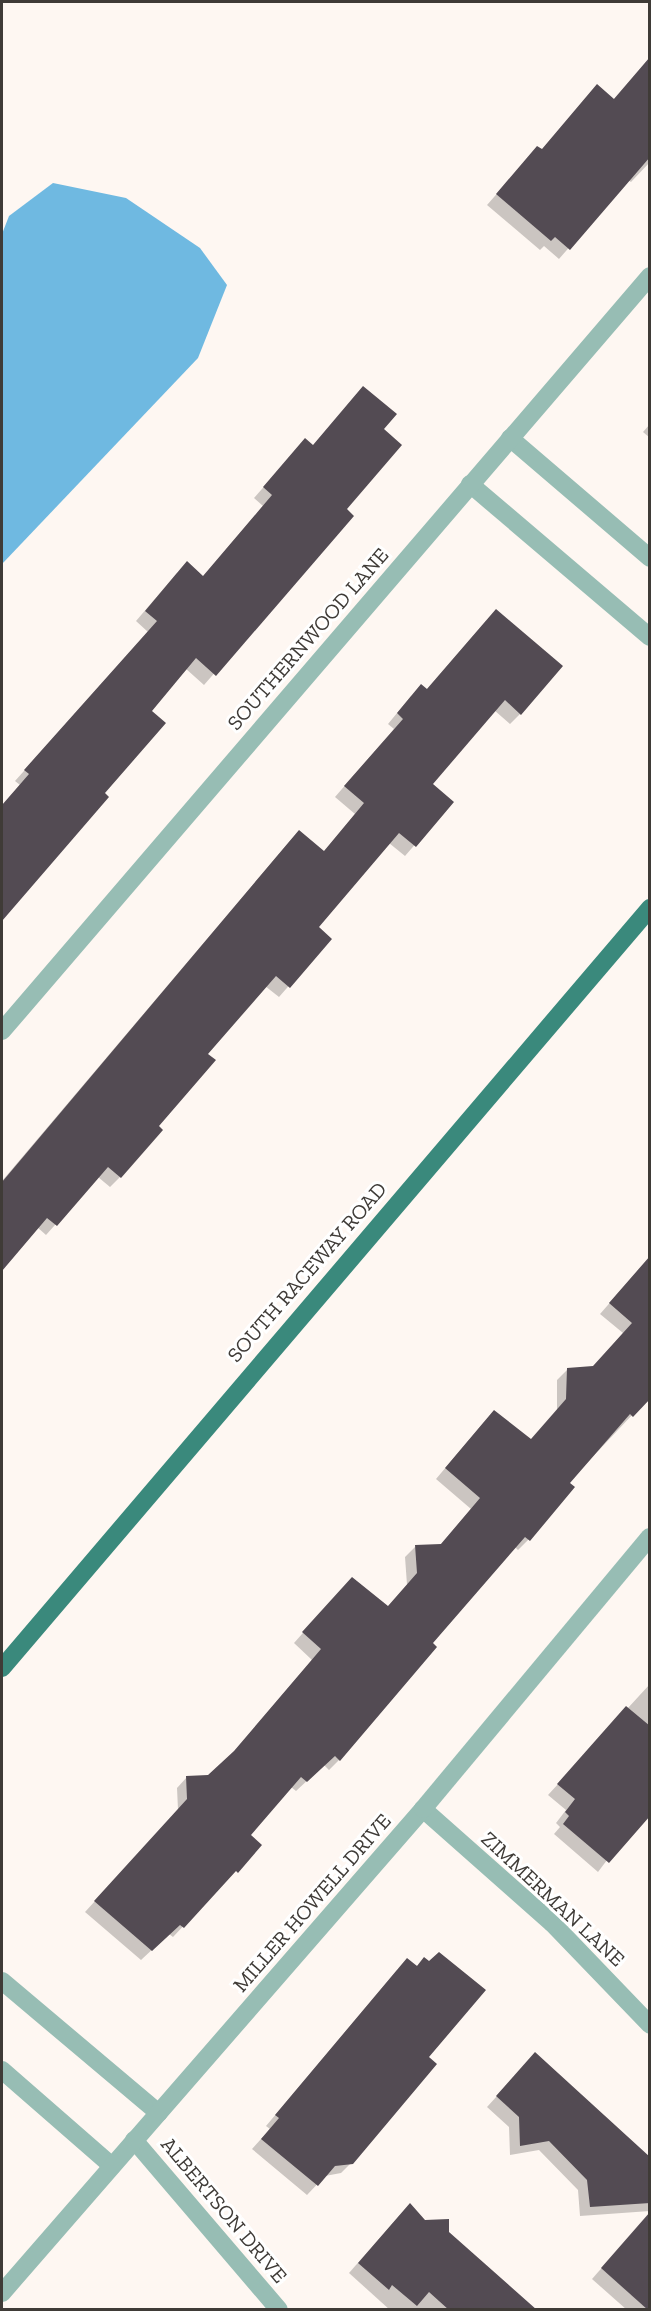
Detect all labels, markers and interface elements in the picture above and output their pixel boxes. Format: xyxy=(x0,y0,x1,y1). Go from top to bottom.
street label: SOUTHERNWOOD LANE xyxy=(222,543,394,735)
street label: SOUTH RACEWAY ROAD xyxy=(222,1177,392,1367)
street label: MILLER HOWELL DRIVE xyxy=(228,1808,396,1998)
street label: ZIMMERMAN LANE xyxy=(476,1826,630,1972)
street label: ALBERTSON DRIVE xyxy=(156,2132,292,2288)

